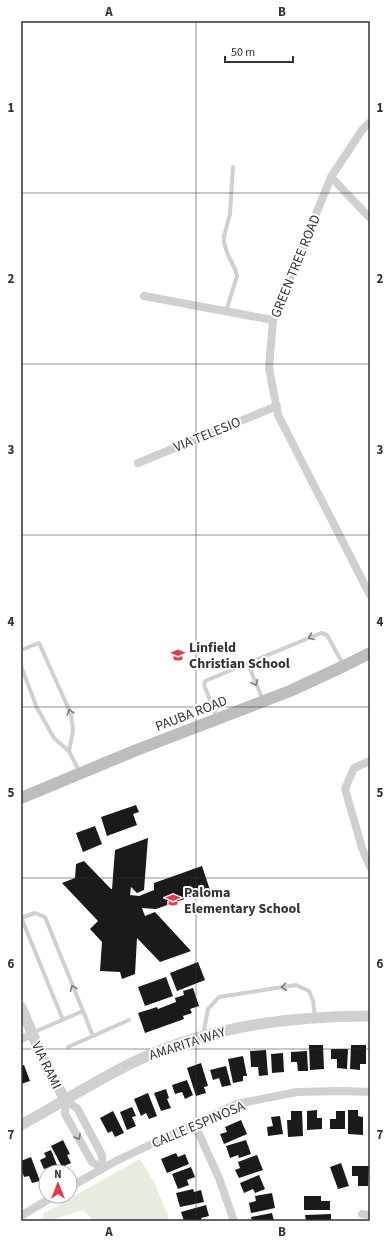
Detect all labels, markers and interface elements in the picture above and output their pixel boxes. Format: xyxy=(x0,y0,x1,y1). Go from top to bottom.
text: A xyxy=(104,3,113,21)
text: B xyxy=(278,3,286,21)
scale bar xyxy=(225,38,293,64)
text: 50 m xyxy=(231,44,255,61)
text: 1 xyxy=(8,99,15,117)
text: 1 xyxy=(377,99,384,117)
street label: GREEN TREE ROAD xyxy=(266,212,326,321)
text: 2 xyxy=(8,270,15,288)
text: 2 xyxy=(377,270,384,288)
street label: VIA TELESIO xyxy=(171,412,244,457)
text: 3 xyxy=(8,441,15,459)
text: 3 xyxy=(377,441,384,459)
text: 4 xyxy=(8,613,15,631)
text: 4 xyxy=(377,613,384,631)
one-way arrow xyxy=(308,632,316,640)
place label: Linfield Christian School xyxy=(189,638,290,674)
school or university icon: Linfield Christian School xyxy=(170,647,186,663)
one-way arrow xyxy=(251,679,259,686)
street label: PAUBA ROAD xyxy=(152,691,230,737)
one-way arrow xyxy=(66,709,75,716)
text: 5 xyxy=(8,784,15,802)
text: 5 xyxy=(377,784,384,802)
place label: Paloma Elementary School xyxy=(184,883,300,919)
school or university icon: Paloma Elementary School xyxy=(165,892,181,908)
text: 6 xyxy=(8,955,15,973)
text: 6 xyxy=(377,955,384,973)
one-way arrow xyxy=(281,982,287,991)
one-way arrow xyxy=(70,984,78,991)
street label: AMARITA WAY xyxy=(146,1022,228,1066)
street label: VIA RAMI xyxy=(26,1038,66,1093)
street label: CALLE ESPINOSA xyxy=(149,1096,248,1154)
text: 7 xyxy=(8,1126,15,1144)
text: 7 xyxy=(377,1126,384,1144)
one-way arrow xyxy=(73,1132,80,1140)
north arrow xyxy=(38,1164,78,1204)
text: N xyxy=(54,1167,62,1182)
text: A xyxy=(104,1223,113,1241)
text: B xyxy=(278,1223,286,1241)

